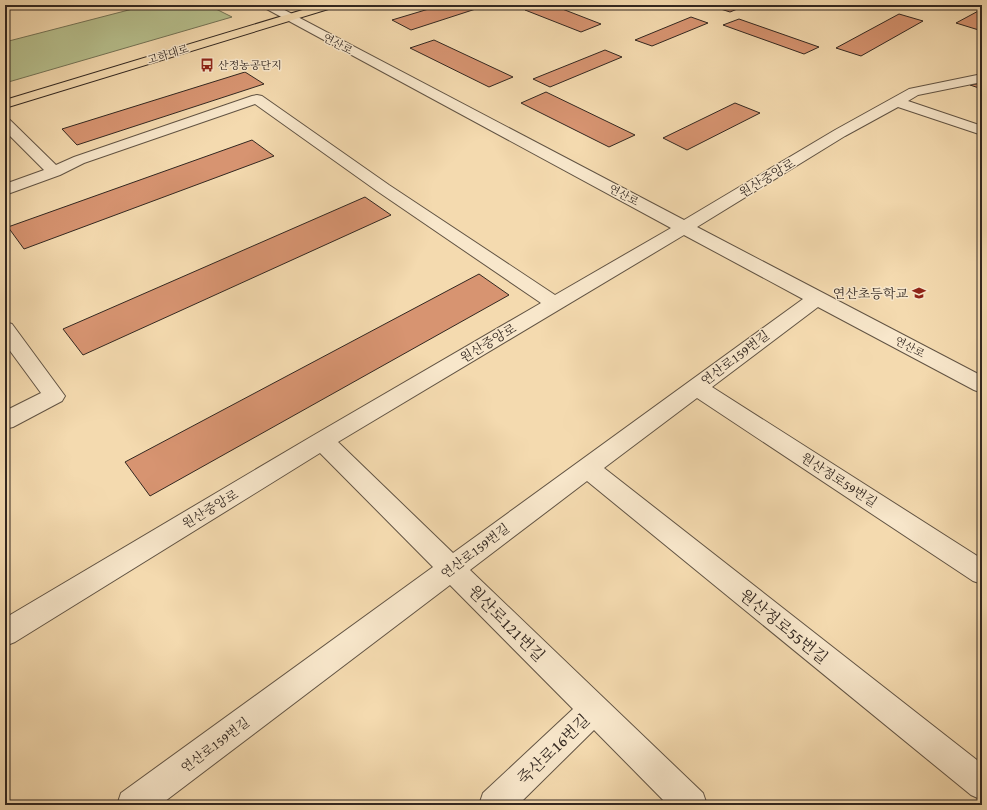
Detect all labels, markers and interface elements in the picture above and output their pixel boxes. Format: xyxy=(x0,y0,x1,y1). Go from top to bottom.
street label: 연산로 xyxy=(320,29,356,59)
street label: 고하대로 xyxy=(145,40,191,68)
bus stop icon: 산정농공단지 xyxy=(199,57,215,73)
place label: 산정농공단지 xyxy=(218,57,282,73)
street label: 원산중앙로 xyxy=(735,153,799,202)
street label: 연산로 xyxy=(606,180,642,210)
place label: 연산초등학교 xyxy=(833,284,908,303)
school or university icon: 연산초등학교 xyxy=(911,285,927,301)
street label: 원산중앙로 xyxy=(456,318,520,367)
street label: 연산로159번길 xyxy=(697,326,773,390)
street label: 연산로 xyxy=(892,332,928,362)
street label: 원산정로59번길 xyxy=(797,448,881,512)
street label: 원산중앙로 xyxy=(178,484,242,533)
street label: 연산로159번길 xyxy=(437,519,513,583)
street label: 원산로121번길 xyxy=(463,579,551,667)
street label: 원산정로55번길 xyxy=(734,583,834,669)
street label: 죽산로16번길 xyxy=(511,708,595,790)
street label: 연산로159번길 xyxy=(177,713,253,777)

